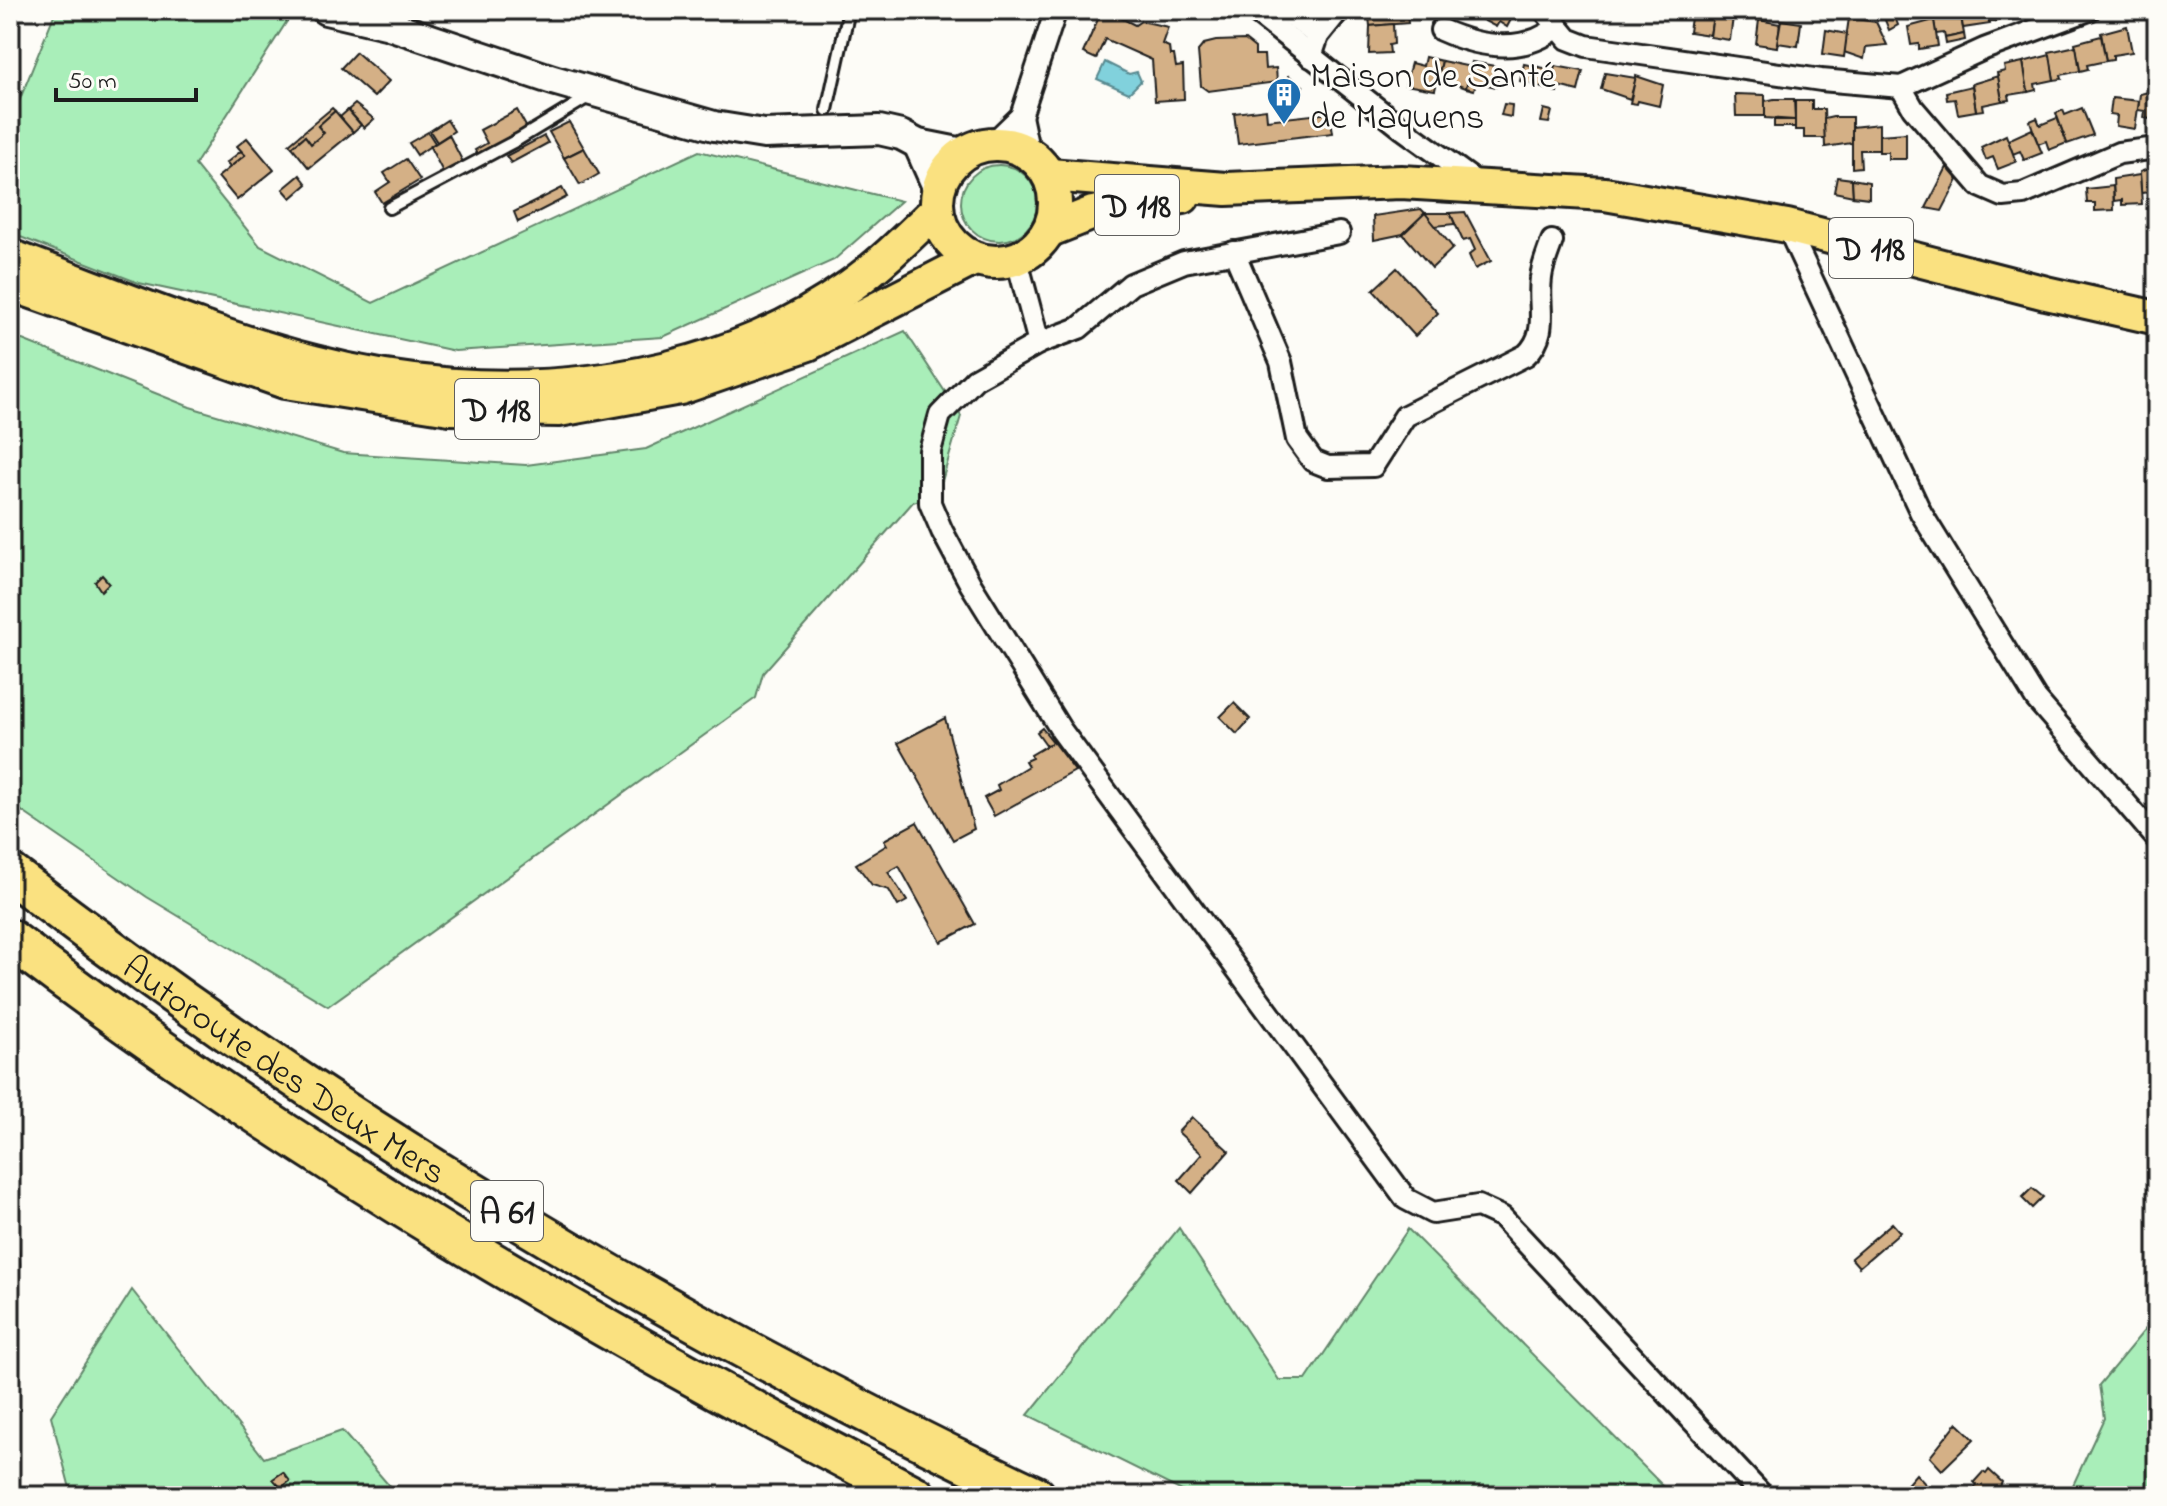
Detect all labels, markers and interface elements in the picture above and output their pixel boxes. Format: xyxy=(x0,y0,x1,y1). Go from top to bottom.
scale bar xyxy=(56,52,196,102)
place label: Maison de Santé de Maquens xyxy=(1310,52,1556,146)
text: 50 m xyxy=(68,65,117,100)
building icon: Maison de Santé de Maquens xyxy=(1265,76,1303,126)
road number: D 118 xyxy=(1095,175,1179,235)
road number: D 118 xyxy=(1829,218,1913,278)
road number: D 118 xyxy=(455,379,539,439)
street label: Autoroute des Deux Mers xyxy=(110,944,455,1200)
road number: A 61 xyxy=(471,1181,543,1241)

